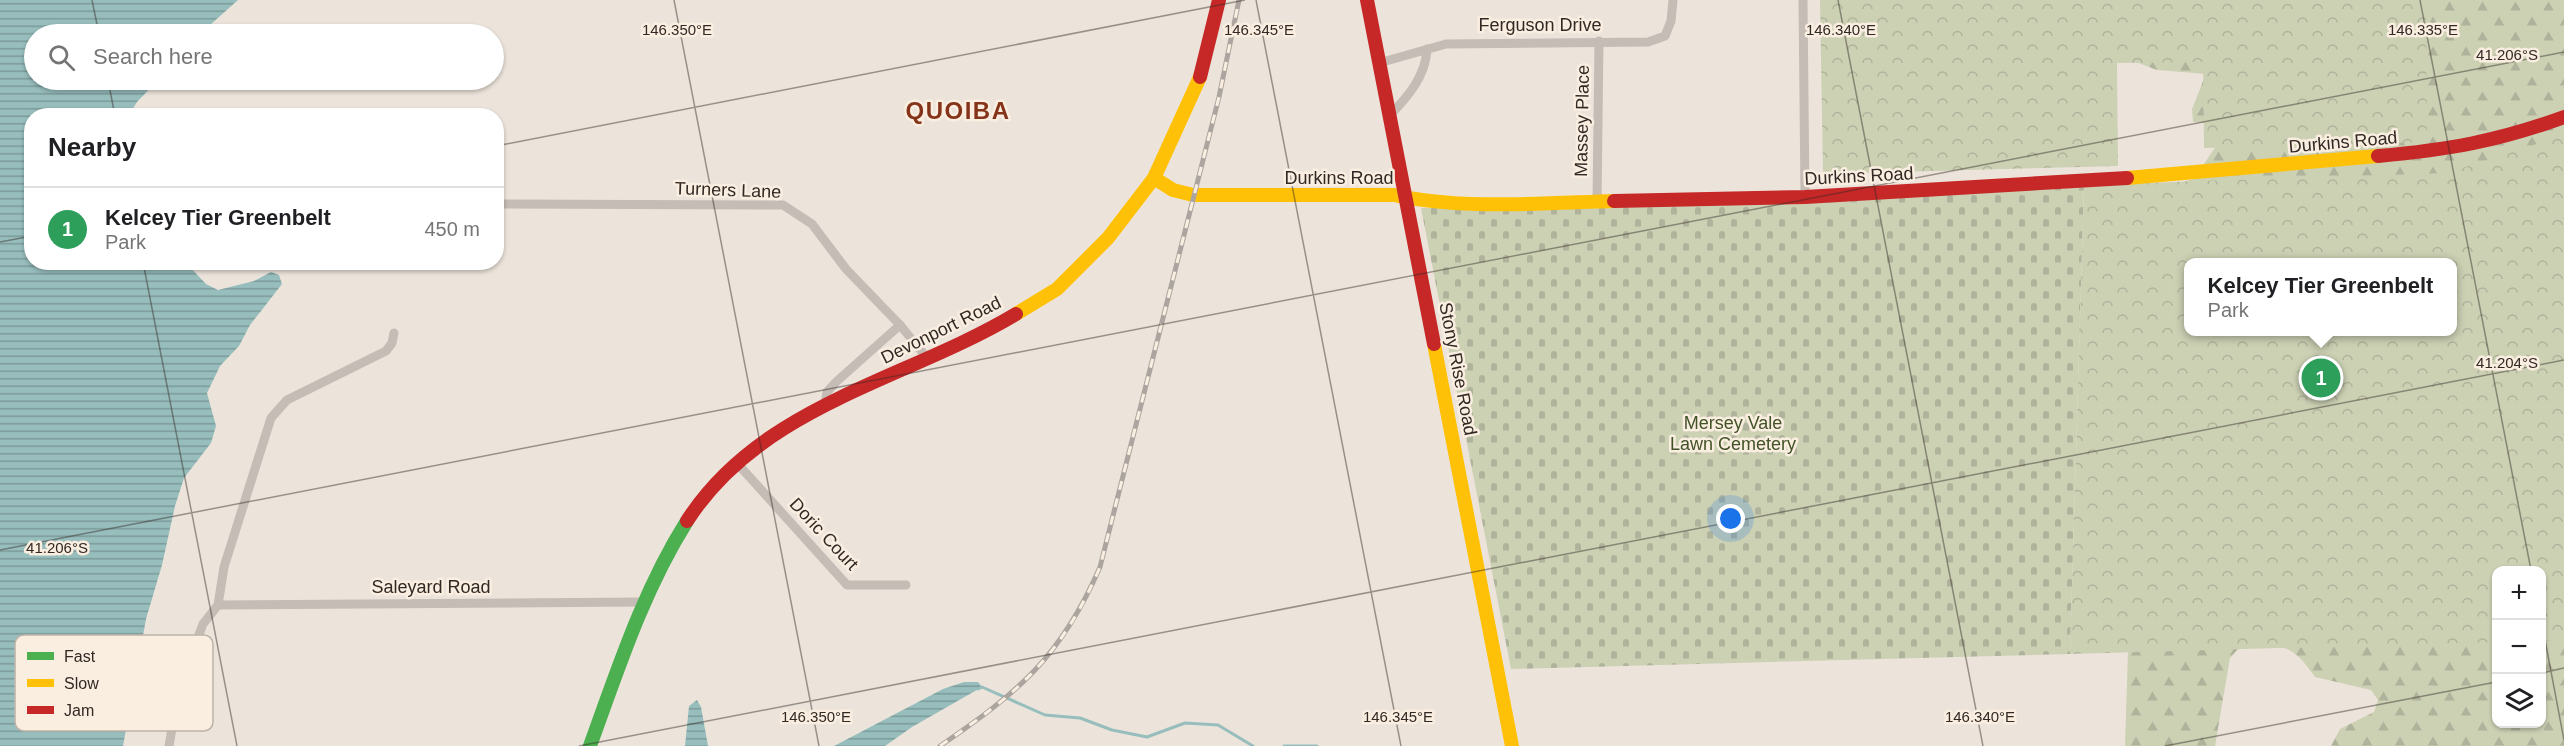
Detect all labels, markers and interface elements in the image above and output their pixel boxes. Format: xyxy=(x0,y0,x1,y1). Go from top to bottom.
street label: Ferguson Drive xyxy=(1478,15,1602,35)
text: 146.350°E xyxy=(642,21,712,38)
text: 146.345°E xyxy=(1224,21,1294,38)
text: 146.340°E xyxy=(1806,21,1876,38)
text: 146.335°E xyxy=(2388,21,2458,38)
search box xyxy=(24,24,504,90)
icon: search xyxy=(45,41,78,74)
text: Search here xyxy=(93,44,213,69)
text: 41.206°S xyxy=(2476,46,2538,63)
street label: Massey Place xyxy=(1571,65,1593,177)
district label: QUOIBA xyxy=(906,97,1011,124)
street label: Durkins Road xyxy=(2288,127,2398,157)
text: Nearby xyxy=(48,132,136,162)
street label: Durkins Road xyxy=(1804,163,1914,189)
street label: Durkins Road xyxy=(1284,168,1394,188)
street label: Turners Lane xyxy=(674,178,782,202)
text: Kelcey Tier Greenbelt xyxy=(105,205,331,230)
text: 1 xyxy=(62,218,73,240)
text: 450 m xyxy=(424,218,480,240)
text: Park xyxy=(105,231,146,253)
popup xyxy=(2184,258,2457,336)
text: Kelcey Tier Greenbelt xyxy=(2208,273,2433,298)
street label: Devonport Road xyxy=(878,292,1004,368)
text: Park xyxy=(2208,299,2249,321)
street label: Stony Rise Road xyxy=(1435,301,1481,437)
text: 41.204°S xyxy=(2476,354,2538,371)
pin: 1 xyxy=(2302,356,2340,400)
park label: Mersey Vale Lawn Cemetery xyxy=(1670,413,1796,454)
street label: Doric Court xyxy=(786,494,862,574)
your location xyxy=(1716,504,1745,533)
text: 41.206°S xyxy=(26,539,88,556)
map controls xyxy=(2492,566,2546,728)
button: + xyxy=(2492,566,2546,620)
street label: Saleyard Road xyxy=(371,577,491,597)
button: − xyxy=(2492,620,2546,674)
legend xyxy=(15,635,213,731)
text: Fast xyxy=(64,648,96,665)
button: layers xyxy=(2492,674,2546,728)
text: Slow xyxy=(64,675,99,692)
text: Jam xyxy=(64,702,94,719)
text: 146.350°E xyxy=(781,708,851,725)
text: 146.345°E xyxy=(1363,708,1433,725)
text: 146.340°E xyxy=(1945,708,2015,725)

